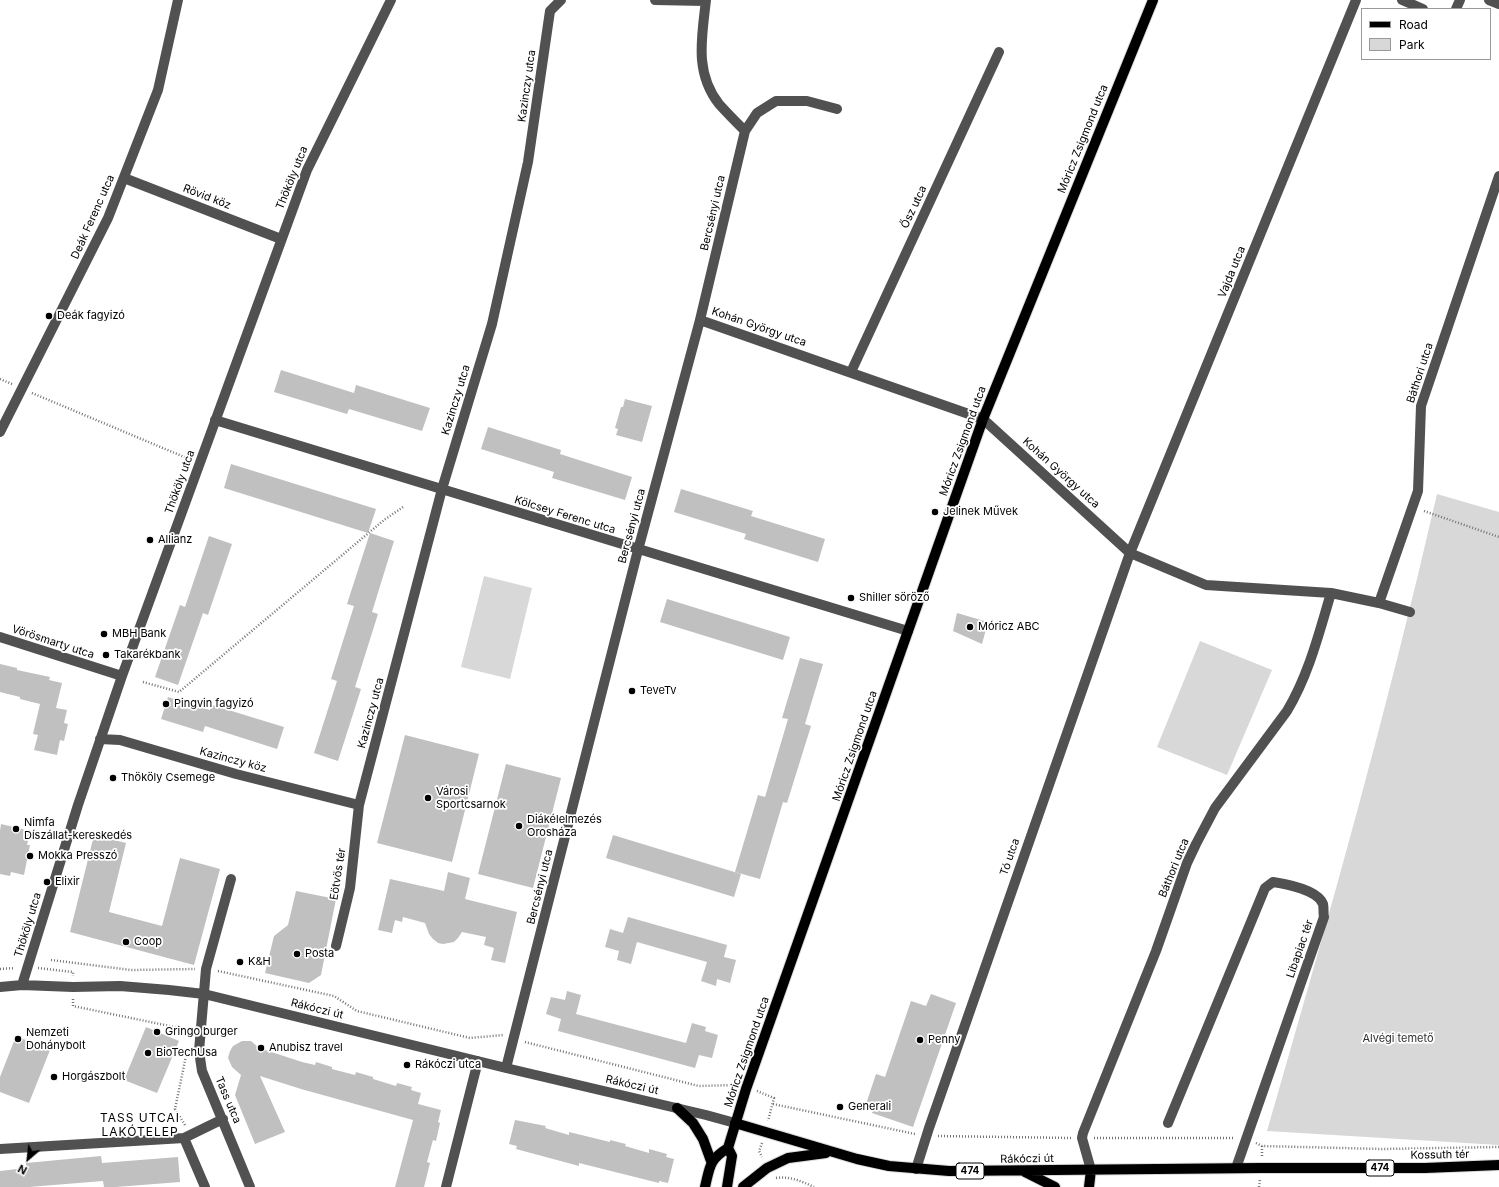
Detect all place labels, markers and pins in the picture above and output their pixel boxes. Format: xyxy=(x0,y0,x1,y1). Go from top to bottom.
place label: Deák fagyizó xyxy=(57,309,125,323)
marker: Deák fagyizó xyxy=(44,311,54,321)
place label: Jelinek Művek xyxy=(943,505,1018,519)
marker: Jelinek Művek xyxy=(930,507,940,517)
place label: Allianz xyxy=(158,533,192,547)
marker: Allianz xyxy=(145,535,155,545)
place label: Shiller söröző xyxy=(859,591,930,605)
marker: Shiller söröző xyxy=(846,593,856,603)
place label: Móricz ABC xyxy=(978,620,1040,634)
marker: Móricz ABC xyxy=(965,622,975,632)
place label: MBH Bank xyxy=(112,627,166,641)
marker: MBH Bank xyxy=(99,629,109,639)
place label: Takarékbank xyxy=(114,648,181,662)
marker: Takarékbank xyxy=(101,650,111,660)
place label: TeveTv xyxy=(640,684,677,698)
marker: TeveTv xyxy=(627,686,637,696)
place label: Pingvin fagyizó xyxy=(174,697,254,711)
marker: Pingvin fagyizó xyxy=(161,699,171,709)
place label: Thököly Csemege xyxy=(121,771,215,785)
marker: Thököly Csemege xyxy=(108,773,118,783)
place label: Városi Sportcsarnok xyxy=(436,785,506,811)
marker: Városi Sportcsarnok xyxy=(423,793,433,803)
place label: Diákélelmezés Orosháza xyxy=(527,813,602,839)
place label: Nimfa Díszállat-kereskedés xyxy=(24,816,132,842)
marker: Diákélelmezés Orosháza xyxy=(514,821,524,831)
marker: Nimfa Díszállat-kereskedés xyxy=(11,824,21,834)
place label: Mokka Presszó xyxy=(38,849,117,863)
marker: Mokka Presszó xyxy=(25,851,35,861)
place label: Elixir xyxy=(55,875,80,889)
marker: Elixir xyxy=(42,877,52,887)
place label: Coop xyxy=(134,935,162,949)
marker: Coop xyxy=(121,937,131,947)
place label: Posta xyxy=(305,947,334,961)
marker: Posta xyxy=(292,949,302,959)
place label: K&H xyxy=(248,955,271,969)
marker: K&H xyxy=(235,957,245,967)
place label: Gringo burger xyxy=(165,1025,238,1039)
place label: Nemzeti Dohánybolt xyxy=(26,1026,86,1052)
marker: Gringo burger xyxy=(152,1027,162,1037)
place label: Penny xyxy=(928,1033,960,1047)
marker: Nemzeti Dohánybolt xyxy=(13,1034,23,1044)
marker: Penny xyxy=(915,1035,925,1045)
place label: Anubisz travel xyxy=(269,1041,343,1055)
marker: Anubisz travel xyxy=(256,1043,266,1053)
place label: BioTechUsa xyxy=(156,1046,217,1060)
marker: BioTechUsa xyxy=(143,1048,153,1058)
place label: Rákóczi utca xyxy=(415,1058,481,1072)
marker: Rákóczi utca xyxy=(402,1060,412,1070)
place label: Horgászbolt xyxy=(62,1070,125,1084)
marker: Horgászbolt xyxy=(49,1072,59,1082)
place label: Generali xyxy=(848,1100,891,1114)
marker: Generali xyxy=(835,1102,845,1112)

